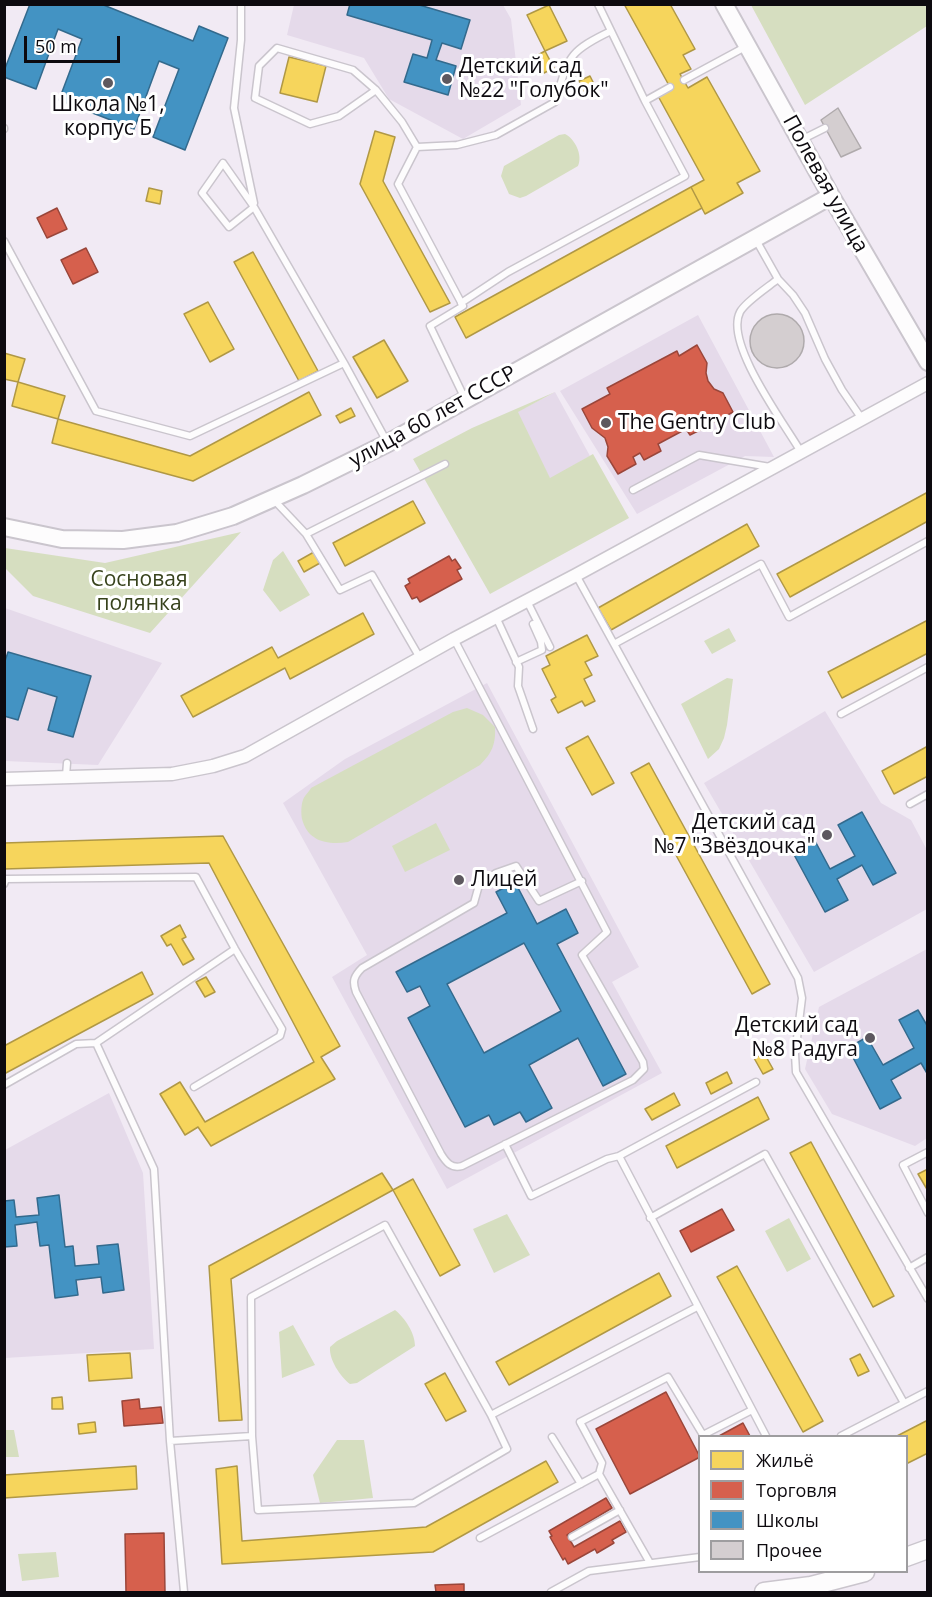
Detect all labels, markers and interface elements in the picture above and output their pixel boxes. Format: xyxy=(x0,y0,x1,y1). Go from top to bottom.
scale bar xyxy=(27,24,123,62)
text: 50 m xyxy=(35,34,77,58)
place label: Детский сад №22 "Голубок" xyxy=(459,54,609,104)
marker: Детский сад №22 "Голубок" xyxy=(440,72,454,86)
marker: Школа №1, корпус Б xyxy=(101,76,115,90)
place label: Школа №1, корпус Б xyxy=(51,92,165,142)
street label: Полевая улица xyxy=(777,111,873,257)
street label: улица 60 лет СССР xyxy=(345,361,521,473)
place label: The Gentry Club xyxy=(618,410,776,436)
marker: The Gentry Club xyxy=(599,416,613,430)
park label: Сосновая полянка xyxy=(90,567,188,617)
place label: Детский сад №7 "Звёздочка" xyxy=(653,810,815,860)
marker: Детский сад №7 "Звёздочка" xyxy=(820,828,834,842)
place label: Лицей xyxy=(471,867,537,893)
marker: Лицей xyxy=(452,873,466,887)
place label: Детский сад №8 Радуга xyxy=(735,1013,858,1063)
marker: Детский сад №8 Радуга xyxy=(863,1031,877,1045)
legend xyxy=(698,1435,908,1573)
text: Жильё xyxy=(756,1448,814,1472)
text: Торговля xyxy=(756,1478,837,1502)
text: Школы xyxy=(756,1508,819,1532)
text: Прочее xyxy=(756,1538,822,1562)

